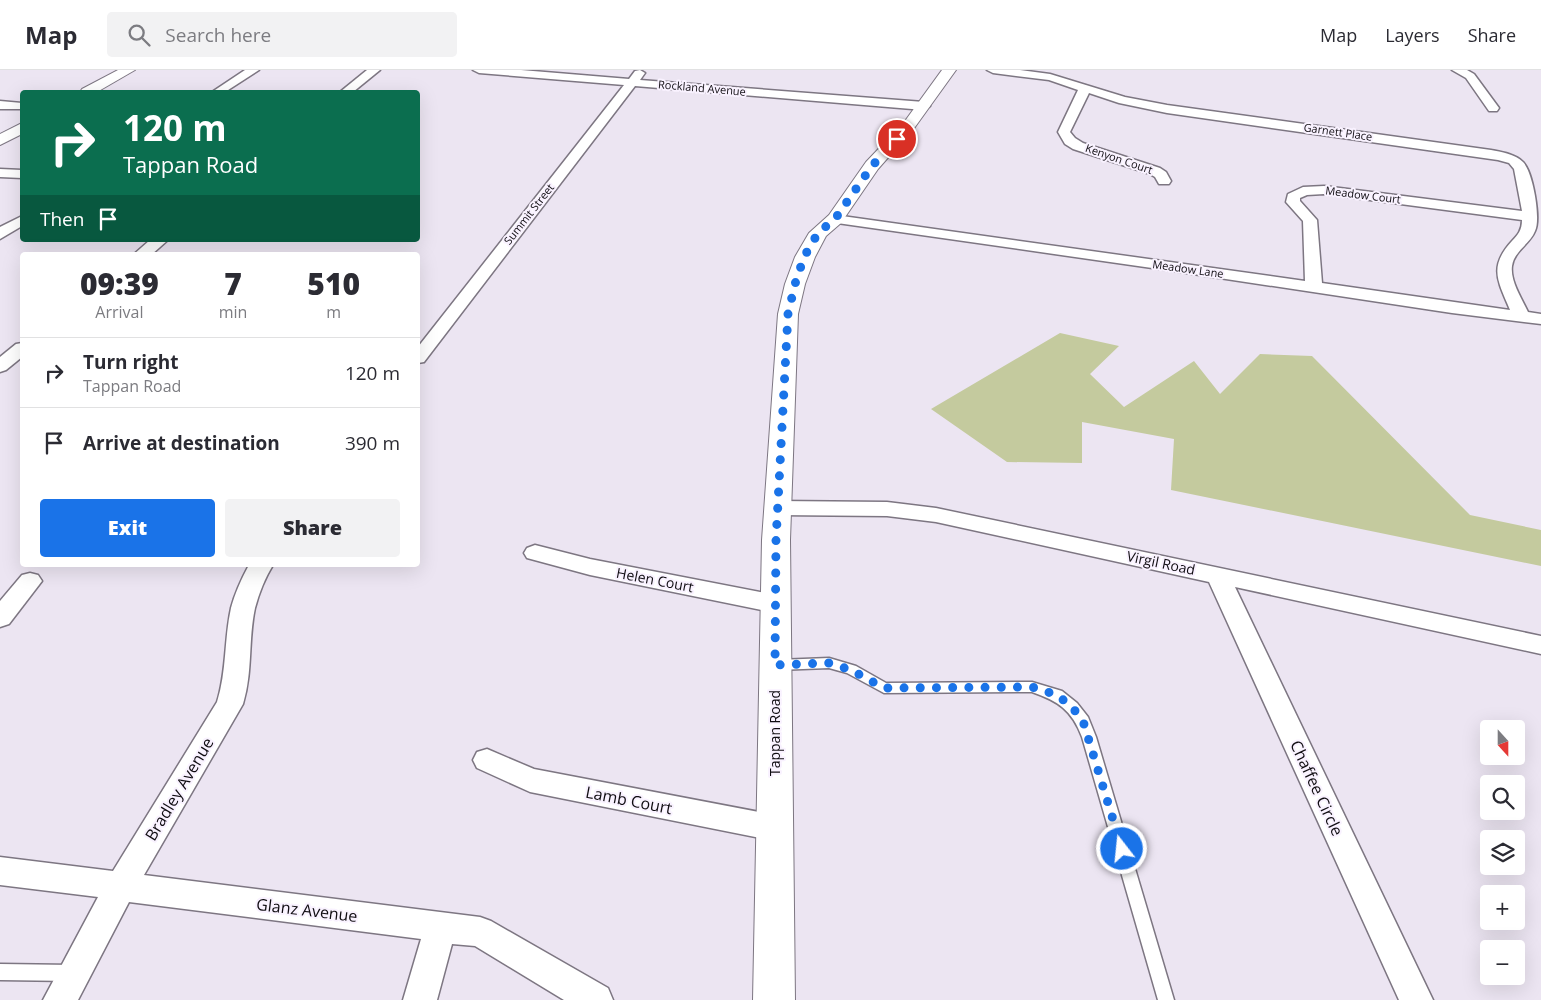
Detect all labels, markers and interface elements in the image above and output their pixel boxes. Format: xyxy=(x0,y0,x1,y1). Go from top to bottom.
search box xyxy=(107,12,457,57)
text: Map xyxy=(25,18,77,51)
icon: search xyxy=(125,21,153,49)
text: Search here xyxy=(165,22,271,48)
text: Map xyxy=(1320,23,1357,47)
text: Layers xyxy=(1385,23,1440,47)
text: Share xyxy=(1468,23,1516,47)
street label: Rockland Avenue xyxy=(658,76,747,99)
text: 120 m xyxy=(123,104,227,151)
icon: right xyxy=(40,110,105,175)
pin xyxy=(876,118,918,160)
street label: Garnett Place xyxy=(1303,119,1373,144)
icon: arrive xyxy=(883,125,911,153)
street label: Kenyon Court xyxy=(1084,140,1155,177)
text: Tappan Road xyxy=(123,149,258,179)
street label: Summit Street xyxy=(500,180,557,247)
street label: Meadow Court xyxy=(1325,182,1402,207)
icon: arrive xyxy=(94,205,122,233)
text: Then xyxy=(40,206,84,232)
street label: Meadow Lane xyxy=(1152,256,1225,281)
text: 09:39 xyxy=(80,263,159,304)
text: 7 xyxy=(224,263,242,304)
text: 510 xyxy=(307,263,360,304)
text: Arrival xyxy=(95,301,143,323)
text: min xyxy=(219,301,247,323)
text: m xyxy=(326,301,341,323)
text: Turn right xyxy=(83,349,178,375)
icon: right xyxy=(40,359,68,387)
text: 120 m xyxy=(345,360,400,386)
text: Tappan Road xyxy=(83,375,181,397)
icon: arrive xyxy=(40,429,68,457)
text: Arrive at destination xyxy=(83,430,280,456)
text: 390 m xyxy=(345,430,400,456)
button: Exit xyxy=(40,499,215,557)
button: Share xyxy=(225,499,400,557)
street label: Virgil Road xyxy=(1125,546,1197,579)
street label: Helen Court xyxy=(615,563,695,596)
street label: Tappan Road xyxy=(765,690,784,776)
north arrow xyxy=(1480,720,1525,765)
map controls xyxy=(1480,720,1525,985)
street label: Bradley Avenue xyxy=(140,733,218,845)
street label: Chaffee Circle xyxy=(1285,737,1349,839)
button: search xyxy=(1480,775,1525,820)
street label: Lamb Court xyxy=(584,781,674,819)
position arrow xyxy=(1095,822,1147,874)
button: layers xyxy=(1480,830,1525,875)
button: + xyxy=(1480,885,1525,930)
street label: Glanz Avenue xyxy=(255,893,359,927)
button: − xyxy=(1480,940,1525,985)

